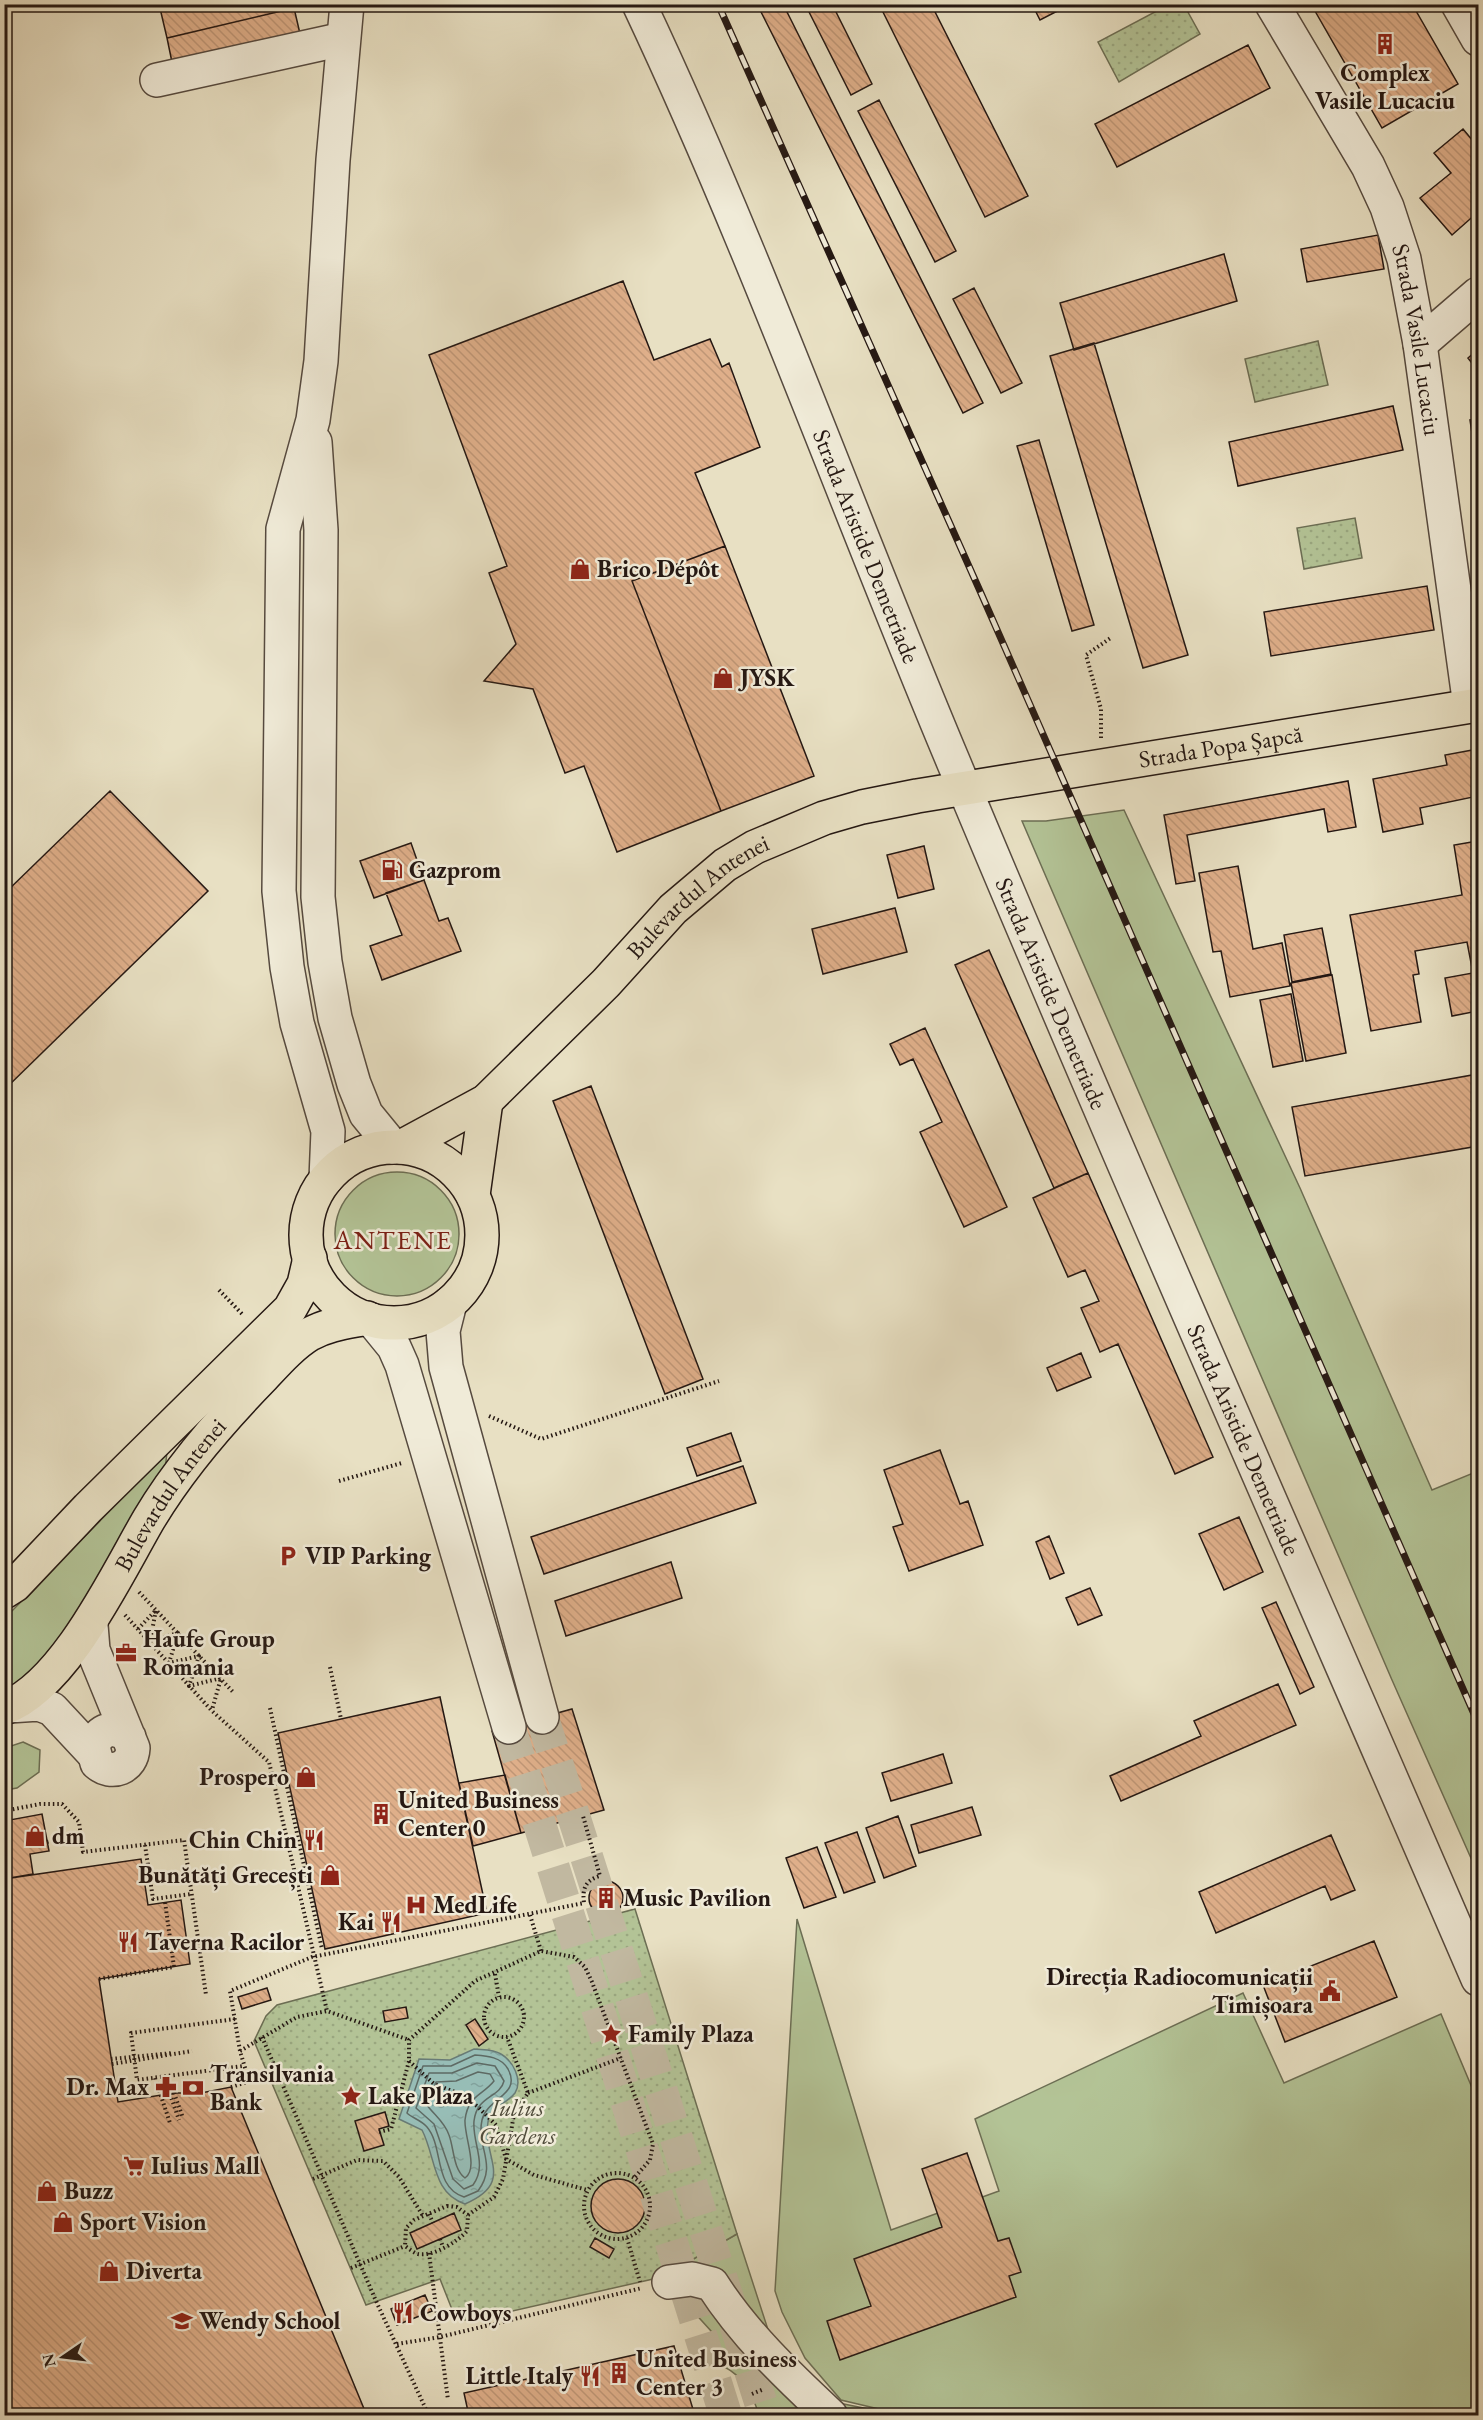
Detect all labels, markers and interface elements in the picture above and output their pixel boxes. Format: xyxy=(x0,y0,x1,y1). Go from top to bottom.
building icon: Complex Vasile Lucaciu xyxy=(1373,32,1397,56)
place label: Complex Vasile Lucaciu xyxy=(1315,57,1456,116)
street label: Strada Vasile Lucaciu xyxy=(1385,240,1449,438)
street label: Strada Aristide Demetriade xyxy=(806,425,927,668)
place label: Brico Dépôt xyxy=(597,553,719,584)
shop icon: Brico Dépôt xyxy=(568,557,592,581)
place label: JYSK xyxy=(738,662,795,693)
shop icon: JYSK xyxy=(711,666,735,690)
street label: Strada Popa Șapcă xyxy=(1136,718,1305,775)
street label: Bulevardul Antenei xyxy=(619,827,774,965)
place label: Gazprom xyxy=(409,854,501,885)
fuel station icon: Gazprom xyxy=(380,858,404,882)
street label: Strada Aristide Demetriade xyxy=(989,873,1115,1114)
district label: ANTENE xyxy=(333,1222,453,1257)
street label: Strada Aristide Demetriade xyxy=(1180,1319,1308,1560)
street label: Bulevardul Antenei xyxy=(107,1411,233,1577)
place label: VIP Parking xyxy=(305,1540,432,1572)
parking icon: VIP Parking xyxy=(276,1544,300,1568)
place label: Haufe Group Romania xyxy=(143,1623,275,1682)
office icon: Haufe Group Romania xyxy=(114,1641,138,1665)
place label: Prospero xyxy=(199,1761,289,1792)
shop icon: Prospero xyxy=(294,1765,318,1789)
place label: United Business Center 0 xyxy=(398,1784,559,1843)
building icon: United Business Center 0 xyxy=(369,1802,393,1826)
place label: dm xyxy=(52,1820,85,1851)
shop icon: dm xyxy=(23,1824,47,1848)
place label: Chin Chin xyxy=(189,1824,297,1855)
restaurant icon: Chin Chin xyxy=(302,1828,326,1852)
place label: Bunătăți Grecești xyxy=(138,1859,313,1891)
shop icon: Bunătăți Grecești xyxy=(318,1863,342,1887)
place label: Music Pavilion xyxy=(623,1882,771,1913)
building icon: Music Pavilion xyxy=(594,1886,618,1910)
place label: MedLife xyxy=(433,1889,517,1920)
hospital icon: MedLife xyxy=(404,1893,428,1917)
place label: Kai xyxy=(338,1906,374,1937)
restaurant icon: Kai xyxy=(379,1910,403,1934)
place label: Taverna Racilor xyxy=(145,1926,304,1957)
restaurant icon: Taverna Racilor xyxy=(116,1930,140,1954)
place label: Direcția Radiocomunicații Timișoara xyxy=(1046,1961,1313,2021)
public building icon: Direcția Radiocomunicații Timișoara xyxy=(1318,1979,1342,2003)
place label: Family Plaza xyxy=(628,2018,754,2050)
place icon: Family Plaza xyxy=(599,2022,623,2046)
place label: Transilvania Bank xyxy=(210,2058,335,2117)
place label: Dr. Max xyxy=(66,2071,149,2102)
pharmacy icon: Dr. Max xyxy=(154,2075,178,2099)
bank icon: Transilvania Bank xyxy=(181,2076,205,2100)
place label: Lake Plaza xyxy=(368,2080,474,2111)
place icon: Lake Plaza xyxy=(339,2084,363,2108)
park label: Iulius Gardens xyxy=(479,2092,556,2151)
place label: Iulius Mall xyxy=(151,2150,260,2181)
supermarket icon: Iulius Mall xyxy=(122,2154,146,2178)
place label: Buzz xyxy=(64,2175,114,2206)
shop icon: Buzz xyxy=(35,2179,59,2203)
place label: Sport Vision xyxy=(80,2206,207,2237)
shop icon: Sport Vision xyxy=(51,2210,75,2234)
place label: Diverta xyxy=(126,2255,203,2286)
shop icon: Diverta xyxy=(97,2259,121,2283)
place label: Cowboys xyxy=(420,2297,511,2329)
restaurant icon: Cowboys xyxy=(391,2301,415,2325)
place label: Wendy School xyxy=(199,2305,341,2337)
school or university icon: Wendy School xyxy=(170,2309,194,2333)
north arrow xyxy=(33,2327,93,2387)
place label: United Business Center 3 xyxy=(636,2343,797,2402)
text: N xyxy=(37,2352,61,2369)
place label: Little Italy xyxy=(465,2360,573,2392)
building icon: United Business Center 3 xyxy=(607,2361,631,2385)
restaurant icon: Little Italy xyxy=(578,2364,602,2388)

